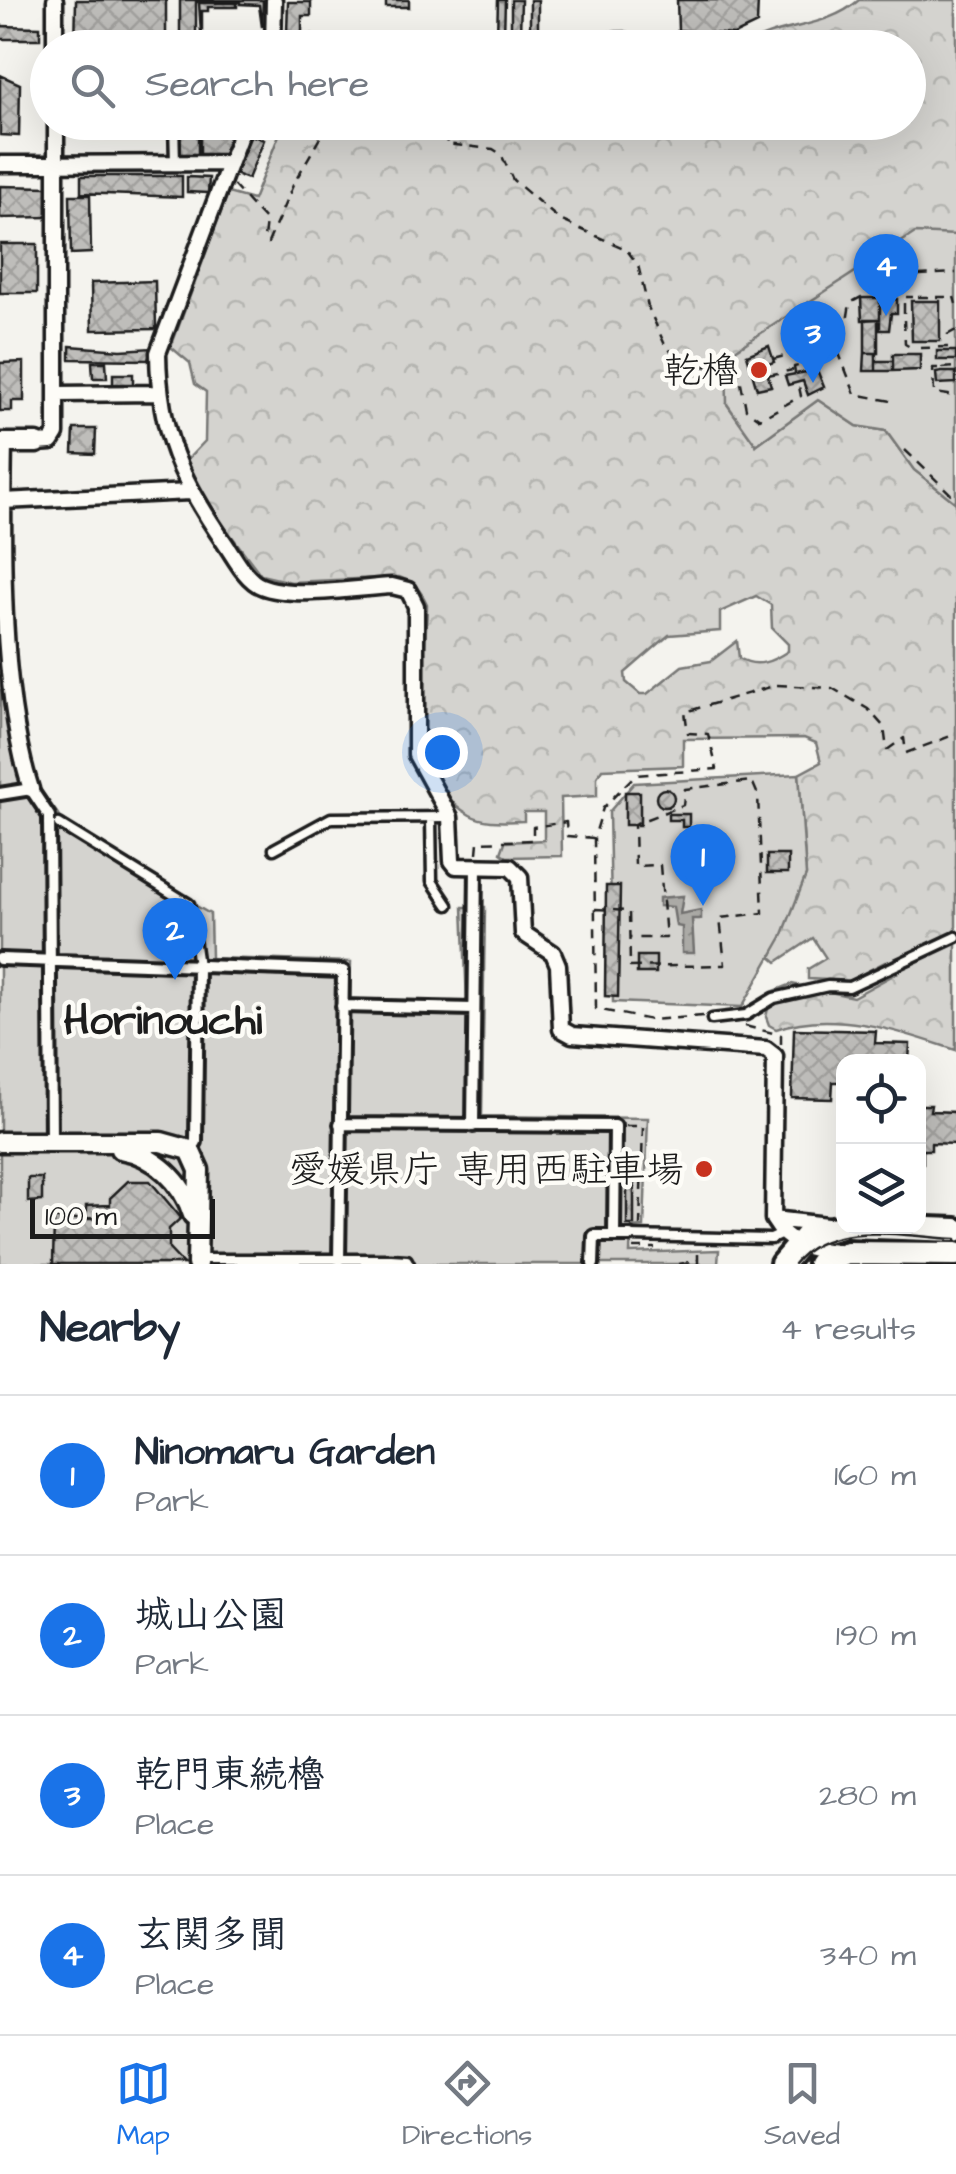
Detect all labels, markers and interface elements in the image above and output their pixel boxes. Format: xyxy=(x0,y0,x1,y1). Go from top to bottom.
search box xyxy=(30,30,926,140)
icon: search xyxy=(65,58,120,113)
text: Search here xyxy=(145,59,369,111)
pin: 4 xyxy=(854,234,918,316)
pin: 3 xyxy=(780,300,846,383)
place label: 乾櫓 xyxy=(663,346,739,398)
marker: 乾櫓 xyxy=(748,359,770,381)
your location xyxy=(417,727,468,778)
pin: 1 xyxy=(670,824,736,906)
pin: 2 xyxy=(142,898,208,980)
district label: Horinouchi xyxy=(64,993,263,1051)
map controls xyxy=(836,1054,926,1234)
button: locate xyxy=(836,1054,926,1144)
button: layers xyxy=(836,1144,926,1234)
place label: 愛媛県庁 専用西駐車場 xyxy=(289,1145,684,1197)
marker: 愛媛県庁 専用西駐車場 xyxy=(693,1158,715,1180)
scale bar xyxy=(30,1194,215,1238)
text: 100 m xyxy=(45,1197,117,1236)
text: Nearby xyxy=(40,1300,180,1358)
text: 4 results xyxy=(780,1307,916,1352)
text: Ninomaru Garden xyxy=(135,1427,435,1479)
text: 1 xyxy=(70,1453,75,1498)
text: 160 m xyxy=(834,1453,916,1498)
text: Park xyxy=(135,1479,209,1524)
text: 城山公園 xyxy=(135,1590,287,1642)
text: 2 xyxy=(63,1613,82,1658)
text: 190 m xyxy=(836,1613,916,1658)
text: Park xyxy=(135,1642,209,1687)
text: 乾門東続櫓 xyxy=(135,1750,325,1802)
text: 3 xyxy=(64,1773,81,1818)
text: 280 m xyxy=(819,1773,916,1818)
text: Place xyxy=(135,1802,214,1847)
text: 玄関多聞 xyxy=(135,1910,287,1962)
text: 4 xyxy=(62,1933,83,1978)
text: 340 m xyxy=(820,1933,916,1978)
text: Place xyxy=(135,1962,214,2007)
tab: Map xyxy=(116,2056,171,2155)
tab: Directions xyxy=(402,2056,532,2155)
tab: Saved xyxy=(764,2056,840,2155)

